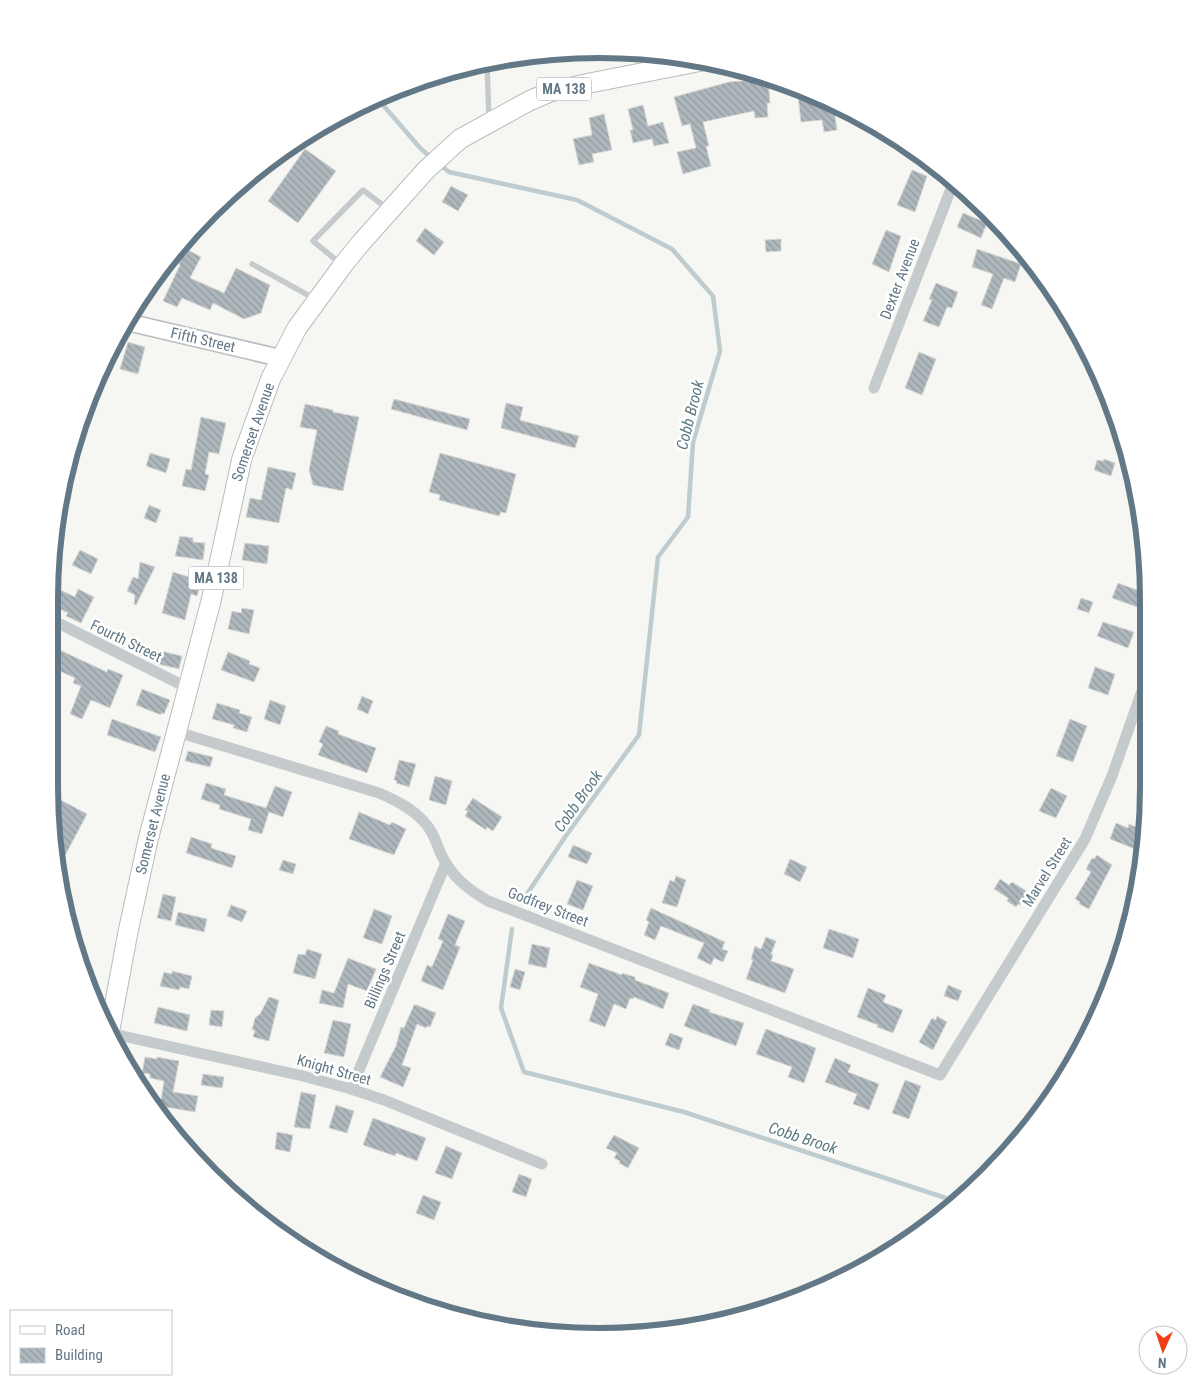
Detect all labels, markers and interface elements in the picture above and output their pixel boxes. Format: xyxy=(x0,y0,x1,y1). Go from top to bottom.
road number: MA 138 xyxy=(536,78,592,100)
street label: Dexter Avenue xyxy=(876,236,924,322)
street label: Fifth Street xyxy=(169,324,237,356)
water label: Cobb Brook xyxy=(672,377,708,452)
street label: Somerset Avenue xyxy=(228,380,278,484)
road number: MA 138 xyxy=(188,566,244,590)
street label: Fourth Street xyxy=(87,616,165,666)
water label: Cobb Brook xyxy=(550,766,607,836)
street label: Somerset Avenue xyxy=(132,772,174,876)
street label: Marvel Street xyxy=(1019,834,1075,910)
street label: Godfrey Street xyxy=(505,883,591,931)
street label: Billings Street xyxy=(361,929,409,1011)
street label: Knight Street xyxy=(295,1051,373,1089)
water label: Cobb Brook xyxy=(766,1118,841,1158)
legend xyxy=(10,1310,172,1375)
text: Road xyxy=(55,1321,85,1339)
north arrow xyxy=(1138,1325,1188,1375)
text: Building xyxy=(55,1346,103,1364)
text: N xyxy=(1158,1355,1167,1371)

